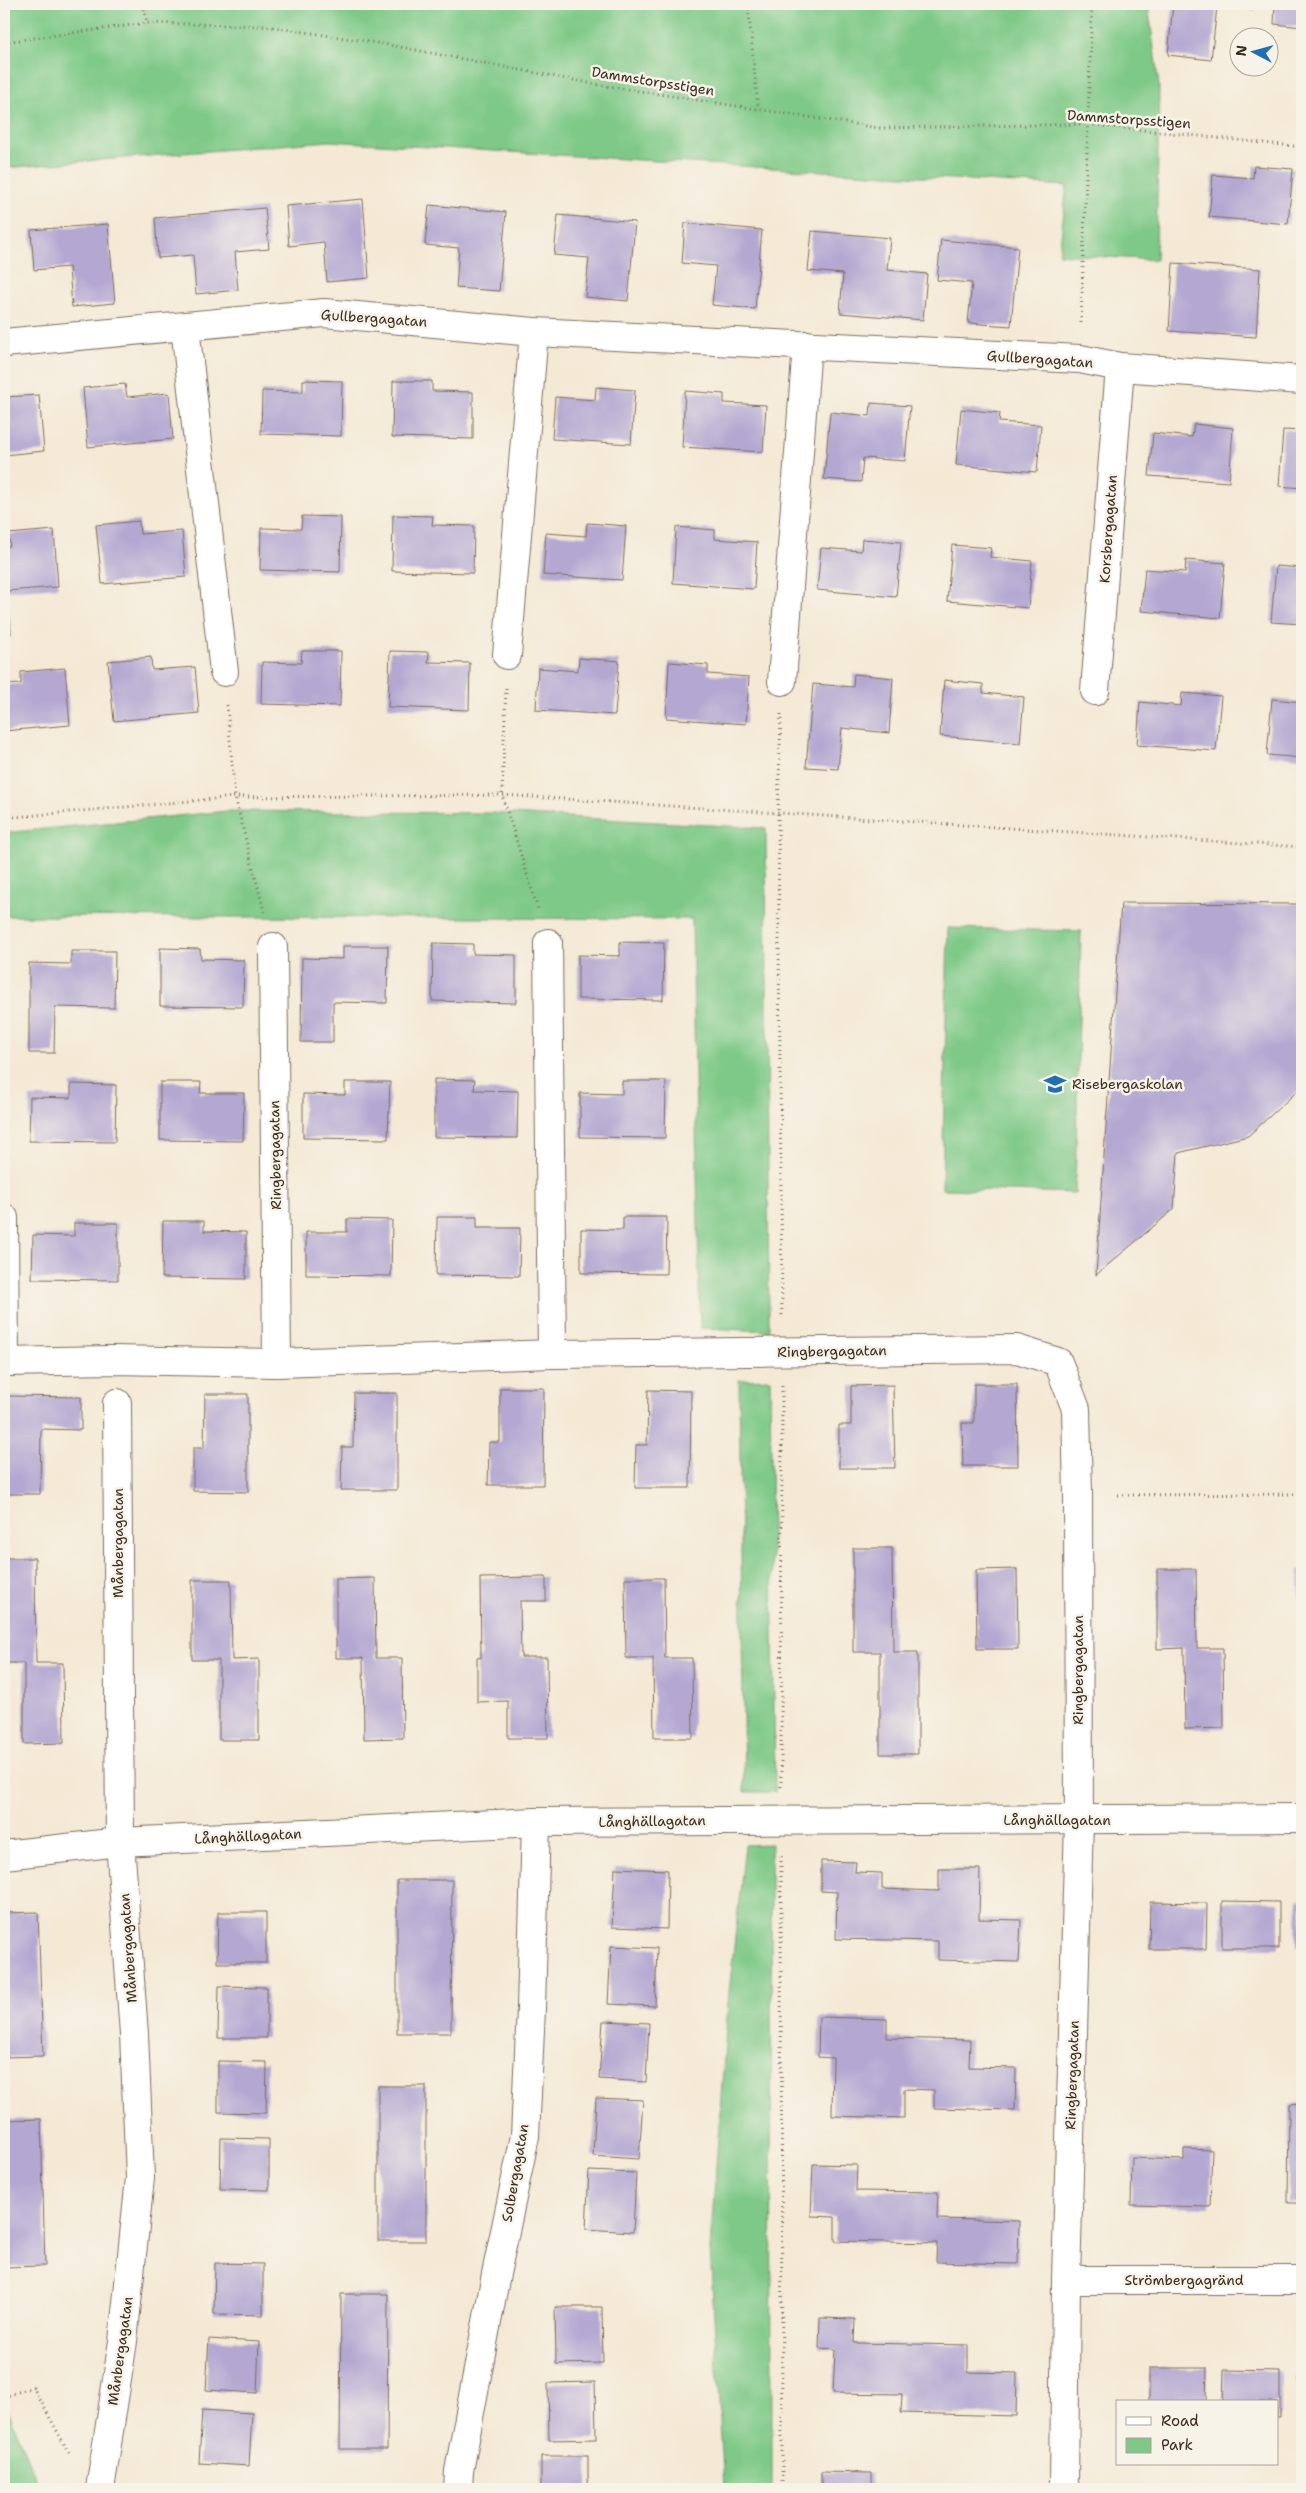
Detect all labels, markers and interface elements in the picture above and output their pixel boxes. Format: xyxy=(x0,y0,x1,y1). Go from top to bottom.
north arrow xyxy=(1228,28,1278,78)
text: N xyxy=(1232,44,1251,57)
street label: Dammstorpsstigen xyxy=(590,62,716,100)
street label: Dammstorpsstigen xyxy=(1066,106,1192,132)
street label: Gullbergagatan xyxy=(320,305,428,331)
street label: Gullbergagatan xyxy=(986,346,1094,372)
street label: Korsbergagatan xyxy=(1095,474,1121,584)
school or university icon: Risebergaskolan xyxy=(1042,1071,1068,1097)
place label: Risebergaskolan xyxy=(1072,1075,1183,1093)
street label: Ringbergagatan xyxy=(265,1100,285,1210)
street label: Ringbergagatan xyxy=(777,1341,887,1361)
street label: Månbergagatan xyxy=(109,1488,127,1598)
street label: Ringbergagatan xyxy=(1069,1615,1087,1725)
street label: Långhällagatan xyxy=(598,1811,706,1831)
street label: Långhällagatan xyxy=(1003,1811,1111,1829)
street label: Långhällagatan xyxy=(194,1824,303,1848)
street label: Månbergagatan xyxy=(115,1892,141,2003)
street label: Ringbergagatan xyxy=(1061,2020,1083,2130)
street label: Solbergagatan xyxy=(498,2122,533,2224)
street label: Strömbergagränd xyxy=(1124,2271,1244,2289)
street label: Månbergagatan xyxy=(103,2295,137,2407)
legend xyxy=(1116,2400,1278,2466)
text: Road xyxy=(1161,2411,1199,2431)
text: Park xyxy=(1161,2435,1193,2455)

